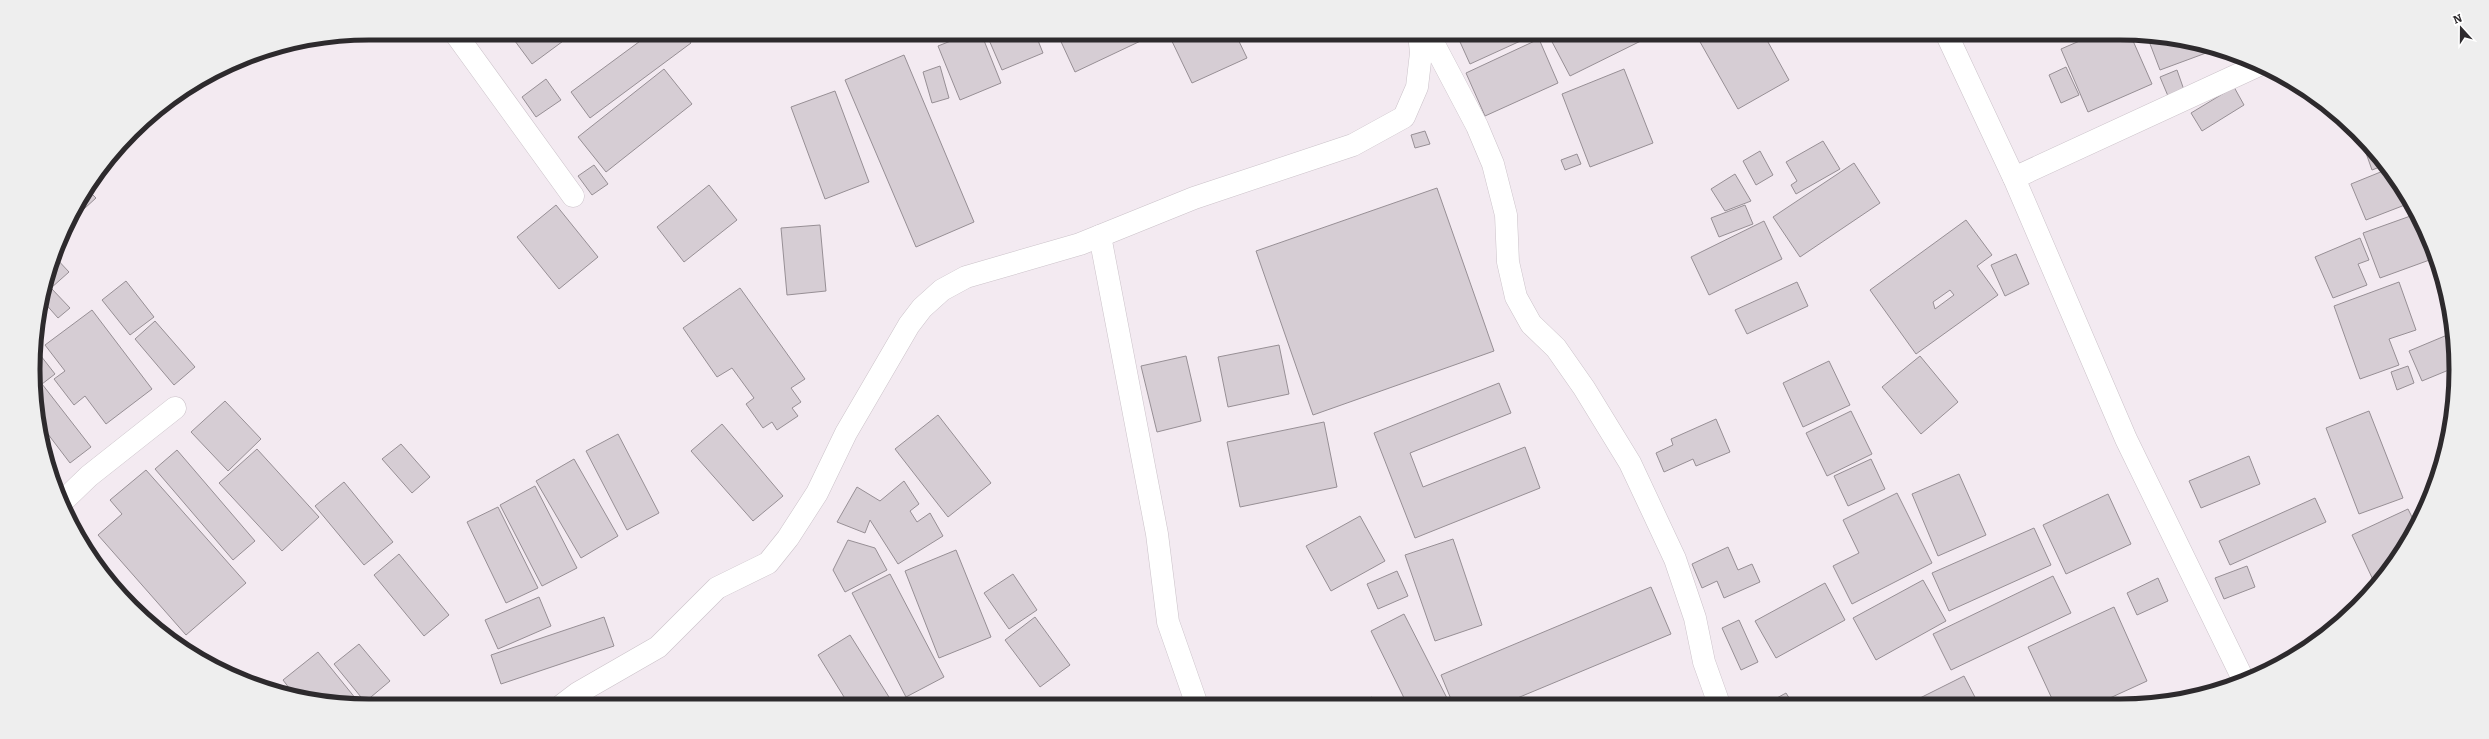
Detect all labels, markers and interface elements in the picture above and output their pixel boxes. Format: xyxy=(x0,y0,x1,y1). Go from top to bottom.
north arrow xyxy=(2441,8,2481,48)
text: N xyxy=(2451,11,2464,27)

